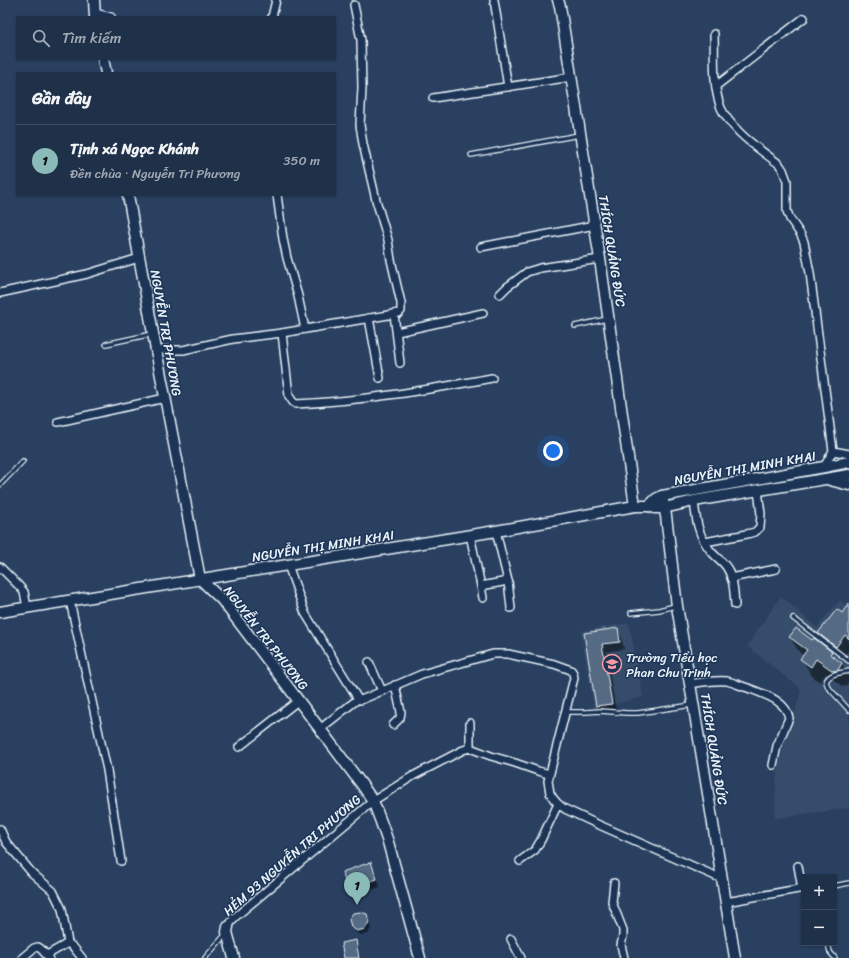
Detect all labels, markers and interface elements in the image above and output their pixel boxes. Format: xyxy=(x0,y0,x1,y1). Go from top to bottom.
search box xyxy=(16,16,336,60)
text: Tìm kiếm xyxy=(62,25,121,51)
icon: search xyxy=(30,27,52,49)
text: Gần đây xyxy=(32,83,91,113)
text: Tịnh xá Ngọc Khánh xyxy=(70,136,199,162)
text: 1 xyxy=(42,149,48,172)
text: 350 m xyxy=(283,149,320,172)
text: Đền chùa · Nguyễn Tri Phương xyxy=(70,162,240,185)
street label: THÍCH QUẢNG ĐỨC xyxy=(592,193,632,309)
street label: NGUYỄN TRI PHƯƠNG xyxy=(144,268,188,398)
your location xyxy=(543,441,563,461)
street label: NGUYỄN THỊ MINH KHAI xyxy=(672,444,818,492)
street label: NGUYỄN THỊ MINH KHAI xyxy=(250,523,396,569)
street label: NGUYỄN TRI PHƯƠNG xyxy=(218,580,314,696)
place label: Trường Tiểu học Phan Chu Trinh xyxy=(626,646,718,684)
school or university icon: Trường Tiểu học Phan Chu Trinh xyxy=(601,653,623,675)
street label: THÍCH QUẢNG ĐỨC xyxy=(694,691,734,807)
street label: HẺM 93 NGUYỄN TRI PHƯƠNG xyxy=(218,788,366,922)
pin: 1 xyxy=(344,872,370,905)
map controls xyxy=(801,874,837,946)
button: + xyxy=(801,874,837,910)
button: − xyxy=(801,910,837,946)

